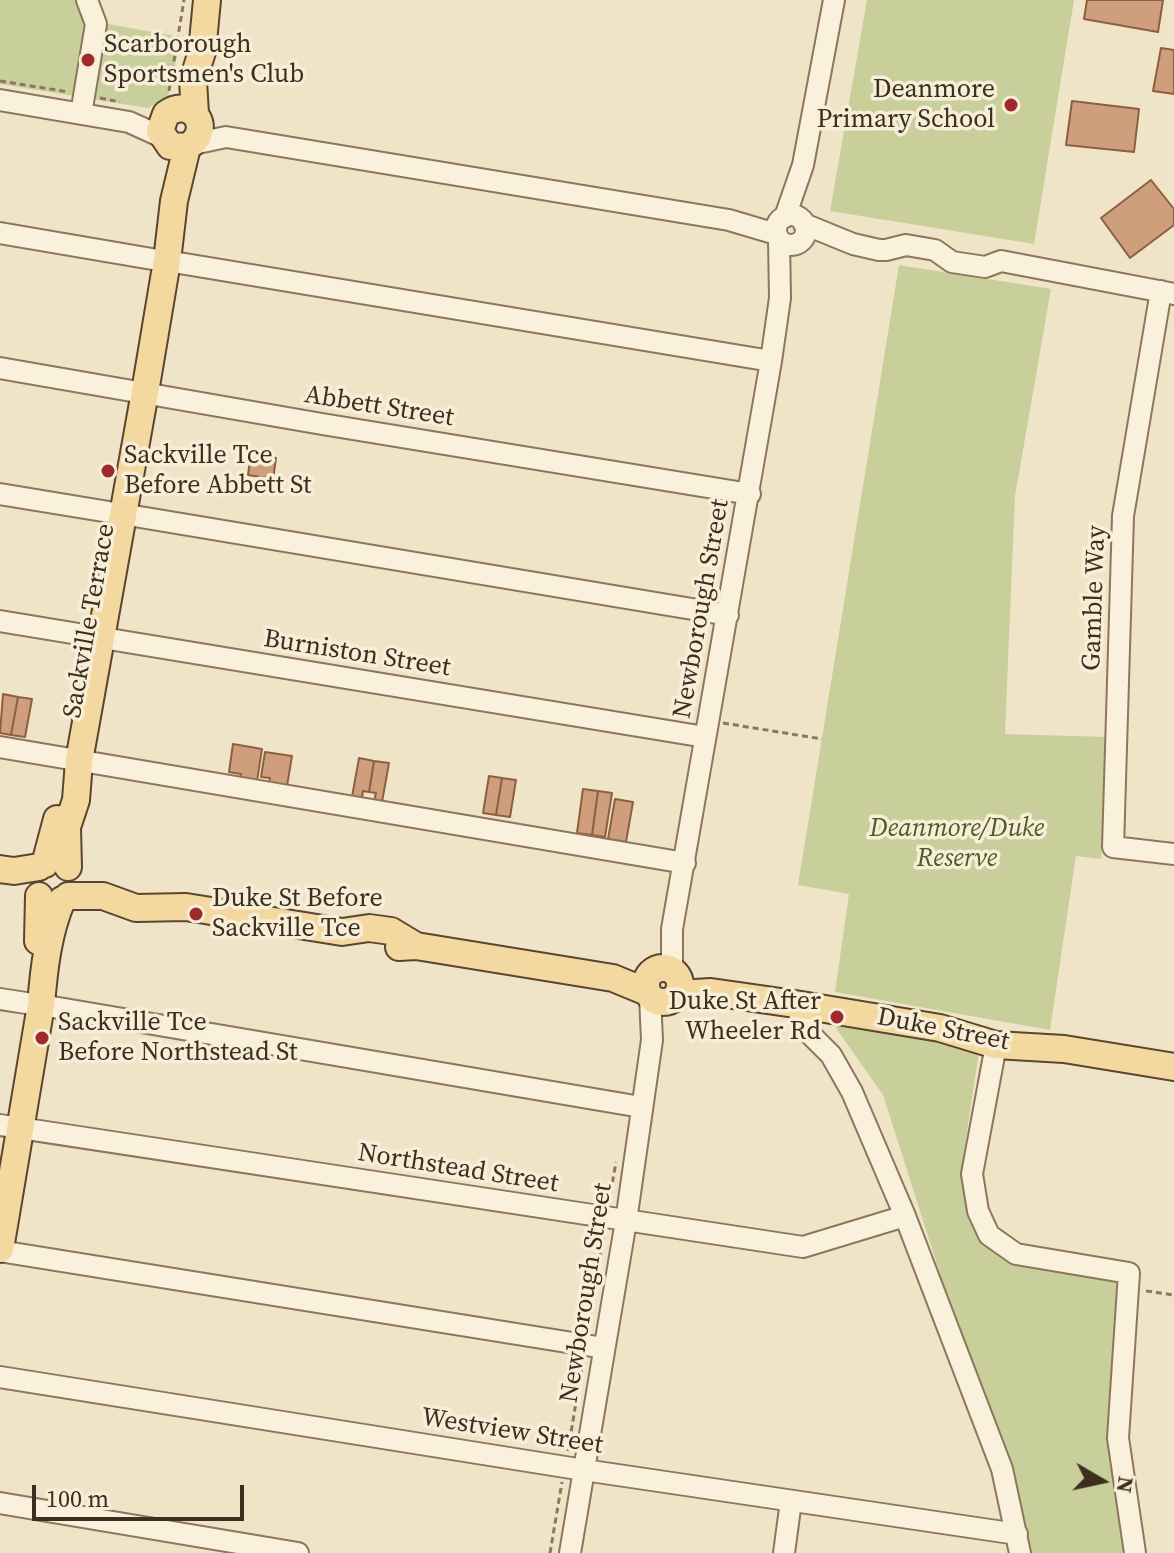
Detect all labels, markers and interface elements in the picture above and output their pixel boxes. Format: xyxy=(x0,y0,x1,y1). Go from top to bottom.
place label: Scarborough Sportsmen's Club xyxy=(104,29,304,90)
marker: Scarborough Sportsmen's Club xyxy=(79,51,97,69)
place label: Deanmore Primary School xyxy=(817,74,995,136)
marker: Deanmore Primary School xyxy=(1002,96,1020,114)
street label: Abbett Street xyxy=(302,380,456,434)
place label: Sackville Tce Before Abbett St xyxy=(124,440,311,502)
marker: Sackville Tce Before Abbett St xyxy=(99,462,117,480)
street label: Newborough Street xyxy=(667,497,737,721)
street label: Sackville Terrace xyxy=(58,521,122,721)
street label: Gamble Way xyxy=(1077,525,1113,671)
street label: Burniston Street xyxy=(261,624,453,684)
park label: Deanmore/Duke Reserve xyxy=(870,813,1044,874)
place label: Duke St Before Sackville Tce xyxy=(212,883,383,944)
marker: Duke St Before Sackville Tce xyxy=(187,905,205,923)
place label: Duke St After Wheeler Rd xyxy=(669,986,821,1048)
street label: Duke Street xyxy=(874,1002,1012,1058)
place label: Sackville Tce Before Northstead St xyxy=(58,1007,297,1068)
marker: Duke St After Wheeler Rd xyxy=(828,1008,846,1026)
marker: Sackville Tce Before Northstead St xyxy=(33,1029,51,1047)
street label: Northstead Street xyxy=(355,1138,561,1200)
street label: Newborough Street xyxy=(554,1181,620,1405)
street label: Westview Street xyxy=(419,1402,605,1462)
north arrow xyxy=(1062,1441,1142,1521)
scale bar xyxy=(36,1469,248,1519)
text: N xyxy=(1110,1474,1142,1495)
text: 100 m xyxy=(46,1482,109,1515)

